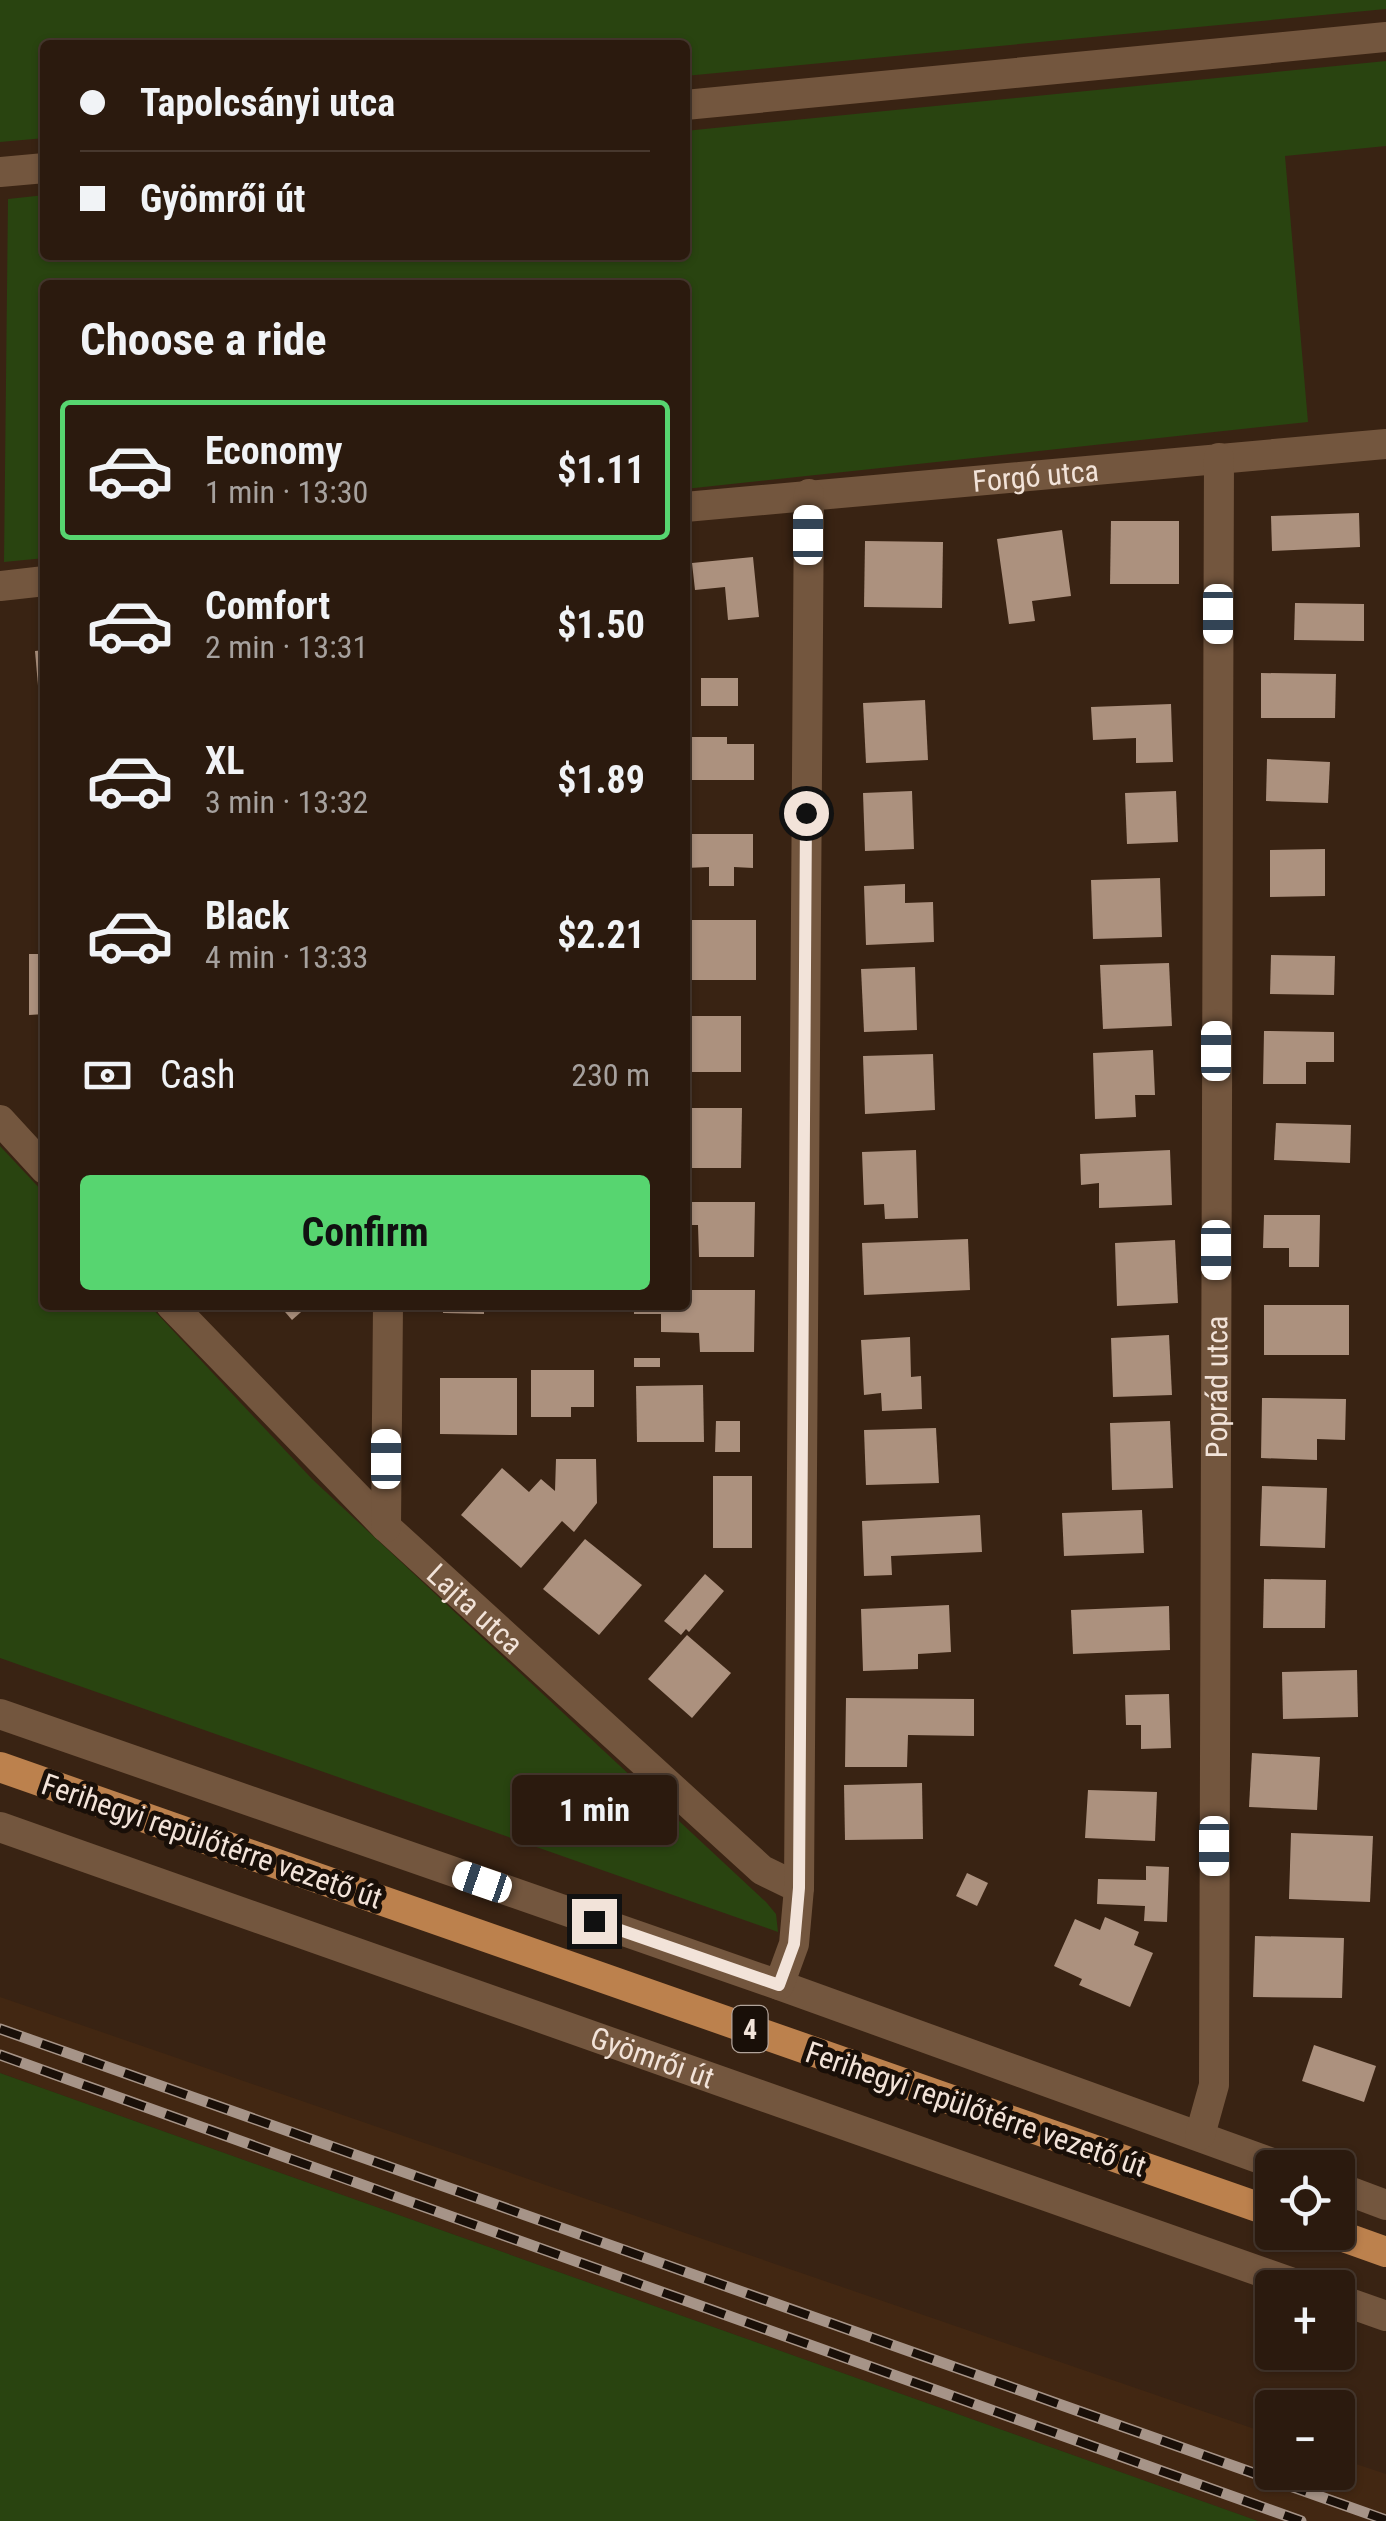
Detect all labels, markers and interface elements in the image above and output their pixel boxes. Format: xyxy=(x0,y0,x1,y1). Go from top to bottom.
text: Tapolcsányi utca xyxy=(140,81,395,125)
text: Gyömrői út xyxy=(140,177,305,221)
text: Choose a ride xyxy=(80,313,327,366)
icon: car xyxy=(85,425,175,515)
text: Economy xyxy=(205,429,342,473)
text: $1.11 xyxy=(557,448,645,492)
street label: Forgó utca xyxy=(971,452,1100,499)
text: 1 min · 13:30 xyxy=(205,473,368,511)
car xyxy=(793,505,823,565)
icon: car xyxy=(85,580,175,670)
text: Comfort xyxy=(205,584,330,628)
car xyxy=(1203,584,1233,644)
text: $1.50 xyxy=(557,603,645,647)
text: 2 min · 13:31 xyxy=(205,628,368,666)
icon: car xyxy=(85,735,175,825)
text: XL xyxy=(205,739,244,783)
text: $1.89 xyxy=(557,758,645,802)
text: 3 min · 13:32 xyxy=(205,783,368,821)
route start xyxy=(784,791,829,836)
icon: car xyxy=(85,890,175,980)
text: Black xyxy=(205,894,289,938)
text: $2.21 xyxy=(557,913,645,957)
text: 4 min · 13:33 xyxy=(205,938,368,976)
car xyxy=(1201,1021,1231,1081)
icon: cash xyxy=(80,1048,135,1103)
text: Cash xyxy=(160,1053,235,1097)
text: 230 m xyxy=(571,1056,650,1094)
button: Confirm xyxy=(80,1175,650,1290)
car xyxy=(1201,1220,1231,1280)
street label: Poprád utca xyxy=(1198,1316,1234,1458)
car xyxy=(371,1429,401,1489)
street label: Lajta utca xyxy=(420,1556,530,1661)
street label: Ferihegyi repülőtérre vezető út xyxy=(37,1766,387,1916)
callout: 1 min xyxy=(512,1776,676,1846)
text: 1 min xyxy=(559,1791,630,1829)
car xyxy=(1199,1816,1229,1876)
car xyxy=(449,1858,515,1906)
route end xyxy=(572,1899,617,1944)
road number: 4 xyxy=(732,2006,768,2052)
street label: Gyömrői út xyxy=(586,2019,719,2095)
street label: Ferihegyi repülőtérre vezető út xyxy=(801,2034,1151,2184)
map controls xyxy=(1255,2150,1355,2490)
button: locate xyxy=(1255,2150,1355,2250)
button: + xyxy=(1255,2270,1355,2370)
button: − xyxy=(1255,2390,1355,2490)

